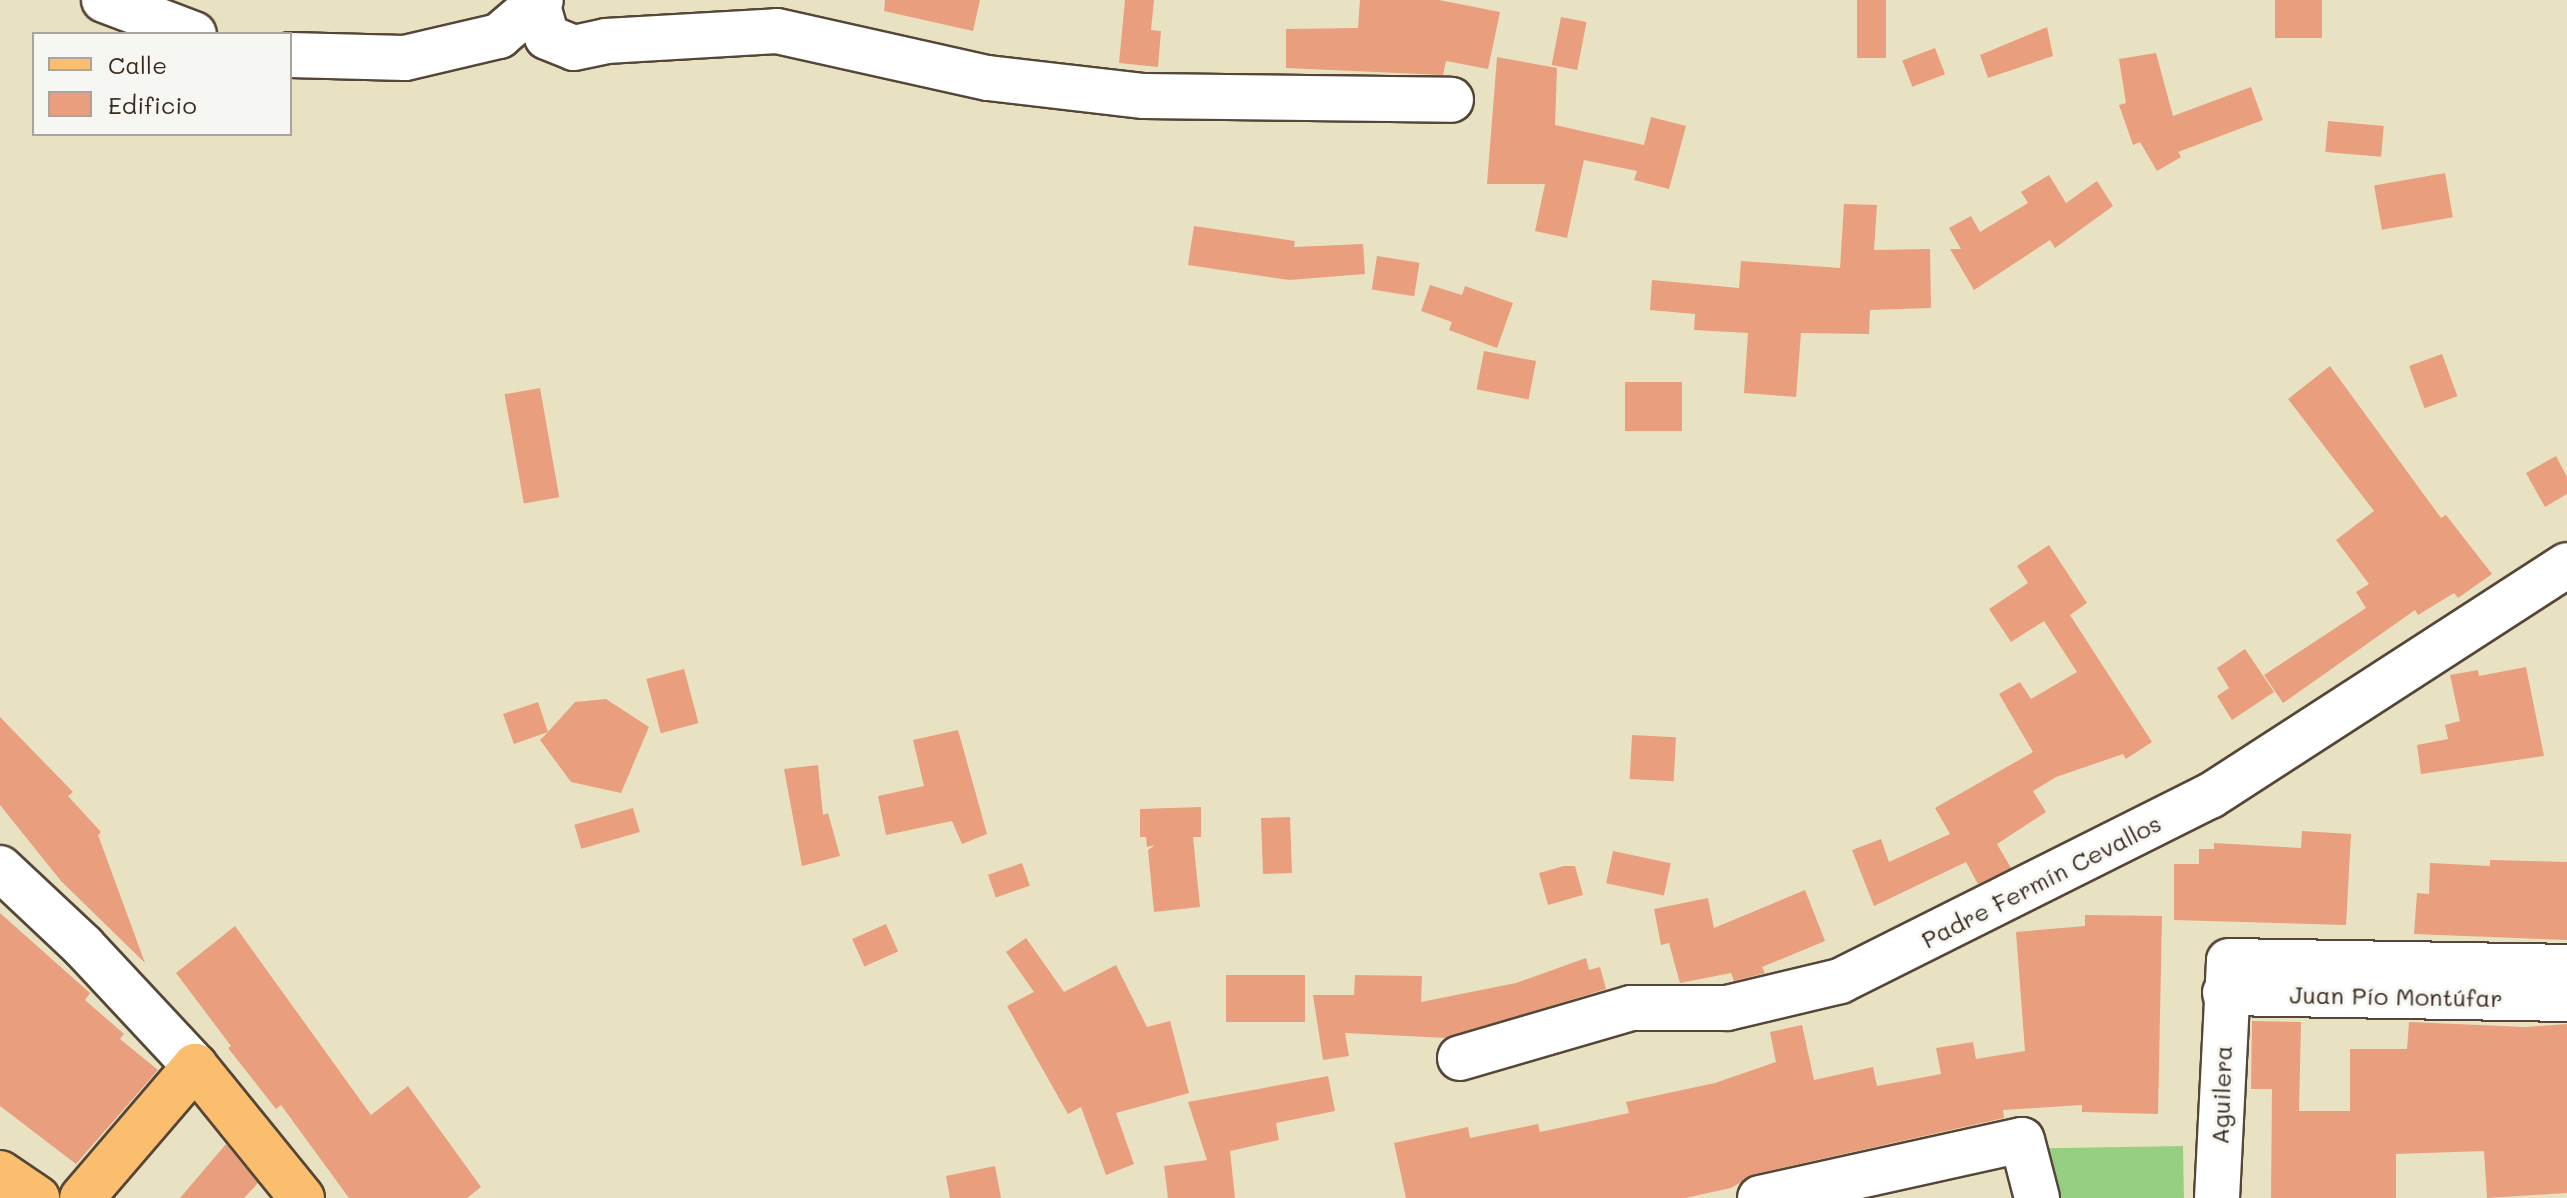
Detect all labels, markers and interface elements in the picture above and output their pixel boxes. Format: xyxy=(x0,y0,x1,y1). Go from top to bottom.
legend xyxy=(32,32,292,136)
text: Calle xyxy=(108,49,167,80)
text: Edificio xyxy=(108,89,197,120)
street label: Padre Fermín Cevallos xyxy=(1916,808,2166,954)
street label: Juan Pío Montúfar xyxy=(2289,980,2503,1012)
street label: Aguilera xyxy=(2205,1045,2237,1145)

